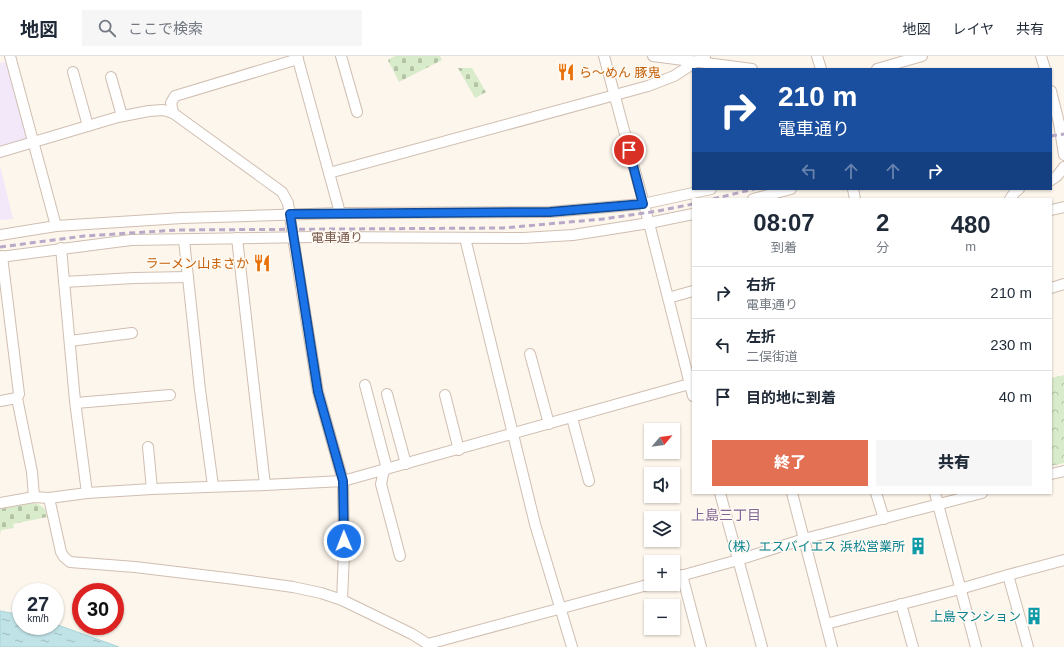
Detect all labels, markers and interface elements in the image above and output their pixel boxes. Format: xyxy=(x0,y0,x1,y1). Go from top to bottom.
search box xyxy=(82,10,362,46)
icon: search xyxy=(96,17,118,39)
text: 地図 xyxy=(20,19,58,40)
text: ここで検索 xyxy=(128,20,203,37)
text: 地図 xyxy=(902,21,930,37)
text: レイヤ xyxy=(952,21,994,37)
text: 共有 xyxy=(1016,21,1044,37)
restaurant icon: ら～めん 豚鬼 xyxy=(556,62,576,82)
place label: ら～めん 豚鬼 xyxy=(579,65,661,80)
text: 210 m xyxy=(778,81,857,112)
icon: right xyxy=(712,84,764,136)
text: 電車通り xyxy=(778,119,850,139)
pin xyxy=(612,133,646,167)
icon: arrive xyxy=(618,139,640,161)
icon: left xyxy=(798,160,820,182)
icon: ahead xyxy=(840,160,862,182)
icon: ahead xyxy=(882,160,904,182)
icon: right xyxy=(924,160,946,182)
text: 08:07 xyxy=(753,209,815,236)
text: 2 xyxy=(876,209,889,236)
text: 480 xyxy=(951,211,991,238)
street label: 電車通り xyxy=(311,230,363,245)
text: m xyxy=(965,239,976,254)
text: 到着 xyxy=(771,240,797,255)
text: 分 xyxy=(876,240,889,255)
restaurant icon: ラーメン山まさか xyxy=(252,253,272,273)
place label: ラーメン山まさか xyxy=(146,256,249,271)
text: 右折 xyxy=(746,276,776,293)
icon: right xyxy=(712,282,734,304)
text: 210 m xyxy=(990,284,1032,301)
text: 電車通り xyxy=(746,297,798,312)
text: 左折 xyxy=(746,328,776,345)
icon: left xyxy=(712,334,734,356)
text: 230 m xyxy=(990,336,1032,353)
text: 二俣街道 xyxy=(746,349,798,364)
icon: arrive xyxy=(712,386,734,408)
text: 40 m xyxy=(999,388,1032,405)
text: 目的地に到着 xyxy=(746,389,836,406)
north arrow xyxy=(644,423,680,459)
map controls xyxy=(644,423,680,635)
button: 終了 xyxy=(712,440,868,486)
button: 共有 xyxy=(876,440,1032,486)
button: sound xyxy=(644,467,680,503)
district label: 上島三丁目 xyxy=(691,507,761,523)
button: layers xyxy=(644,511,680,547)
position arrow xyxy=(323,520,365,562)
building icon: （株）エスバイエス 浜松営業所 xyxy=(908,536,928,556)
place label: （株）エスバイエス 浜松営業所 xyxy=(720,539,905,554)
button: + xyxy=(644,555,680,591)
speed limit sign: 30 xyxy=(72,583,124,635)
text: 27 xyxy=(27,593,49,615)
button: − xyxy=(644,599,680,635)
building icon: 上島マンション xyxy=(1024,606,1044,626)
place label: 上島マンション xyxy=(930,609,1021,624)
text: km/h xyxy=(27,613,49,624)

